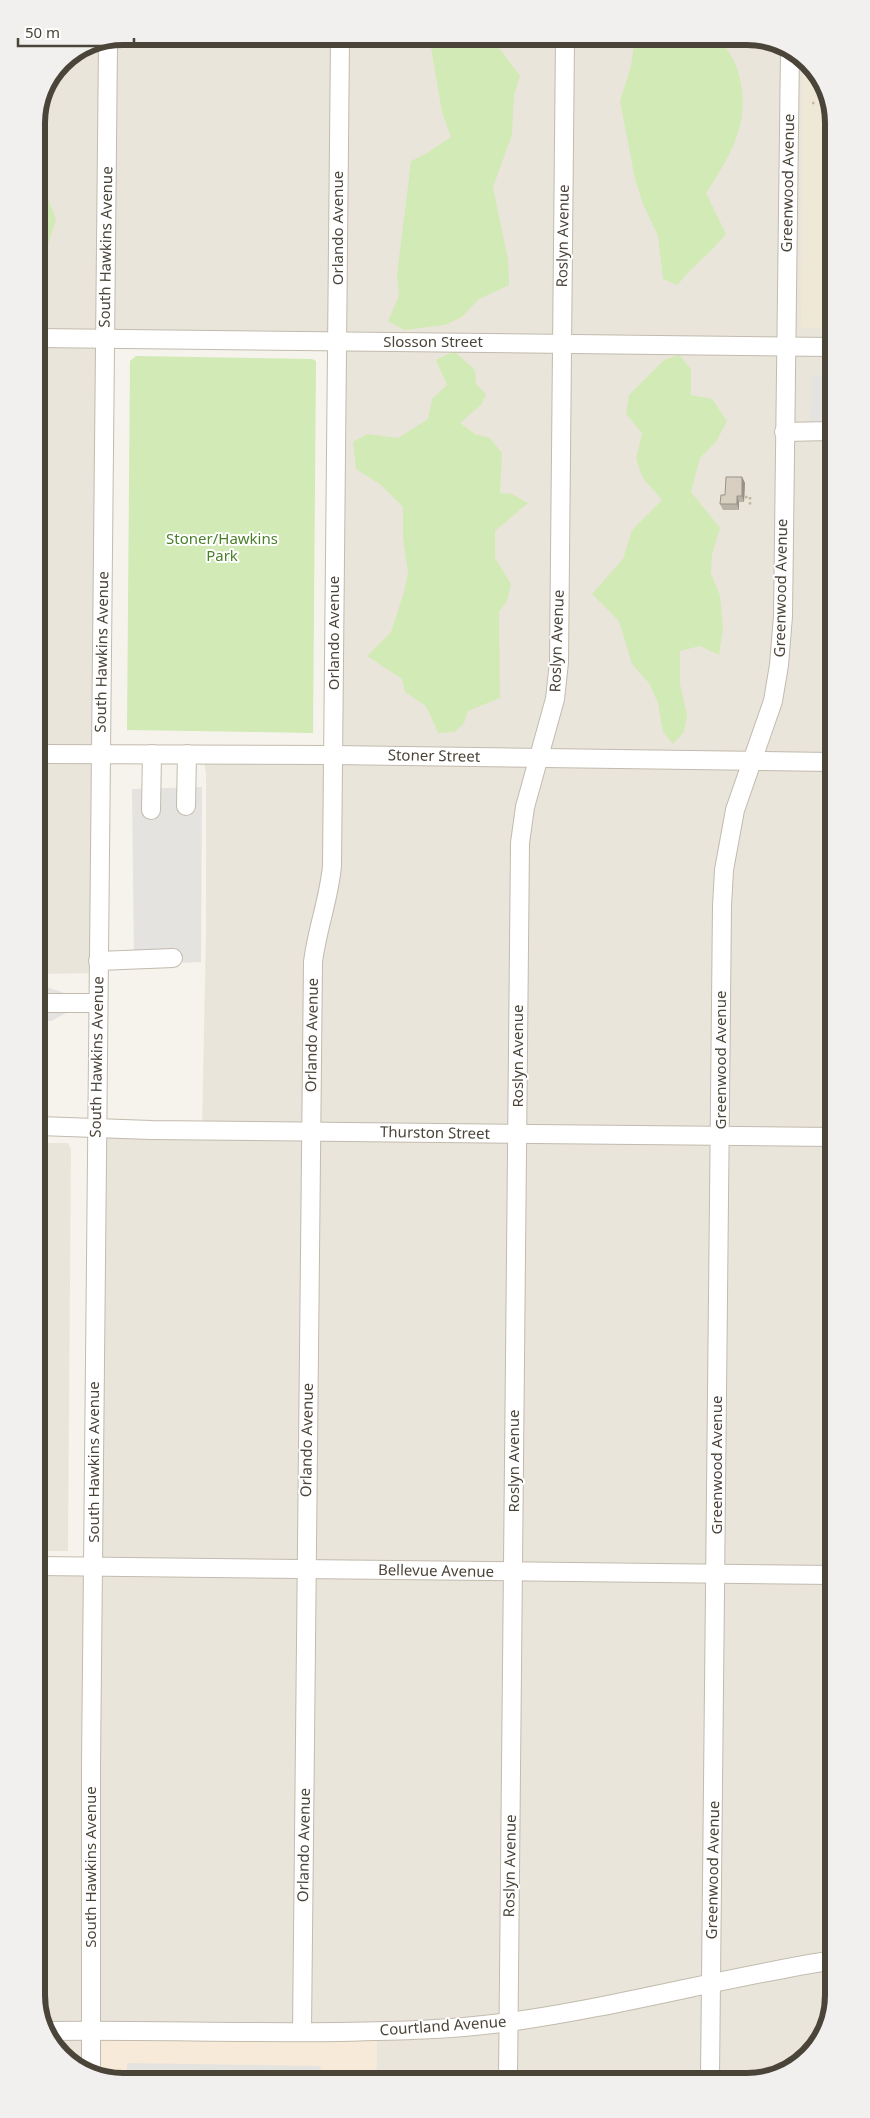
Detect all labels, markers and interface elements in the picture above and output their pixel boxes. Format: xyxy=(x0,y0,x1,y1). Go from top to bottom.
scale bar xyxy=(18,15,134,47)
text: 50 m xyxy=(25,22,60,42)
street label: Greenwood Avenue xyxy=(776,113,798,253)
street label: South Hawkins Avenue xyxy=(94,166,116,328)
street label: Orlando Avenue xyxy=(327,171,347,285)
street label: Roslyn Avenue xyxy=(551,184,573,288)
street label: Slosson Street xyxy=(383,331,483,351)
street label: Greenwood Avenue xyxy=(769,518,791,658)
park label: Stoner/Hawkins Park xyxy=(166,528,278,565)
street label: South Hawkins Avenue xyxy=(90,571,112,733)
street label: Orlando Avenue xyxy=(323,576,343,690)
street label: Roslyn Avenue xyxy=(544,589,568,693)
street label: Stoner Street xyxy=(388,744,481,766)
street label: South Hawkins Avenue xyxy=(85,976,107,1138)
street label: Orlando Avenue xyxy=(300,978,322,1092)
street label: Greenwood Avenue xyxy=(710,991,730,1129)
street label: Roslyn Avenue xyxy=(507,1005,527,1107)
street label: Thurston Street xyxy=(380,1121,491,1143)
street label: South Hawkins Avenue xyxy=(83,1381,103,1543)
street label: Orlando Avenue xyxy=(295,1383,317,1497)
street label: Greenwood Avenue xyxy=(706,1396,726,1534)
street label: Roslyn Avenue xyxy=(503,1410,523,1512)
street label: Bellevue Avenue xyxy=(378,1559,494,1581)
street label: South Hawkins Avenue xyxy=(80,1786,100,1948)
street label: Orlando Avenue xyxy=(292,1788,314,1902)
street label: Greenwood Avenue xyxy=(701,1800,723,1940)
street label: Roslyn Avenue xyxy=(498,1814,520,1918)
street label: Courtland Avenue xyxy=(379,2011,507,2039)

